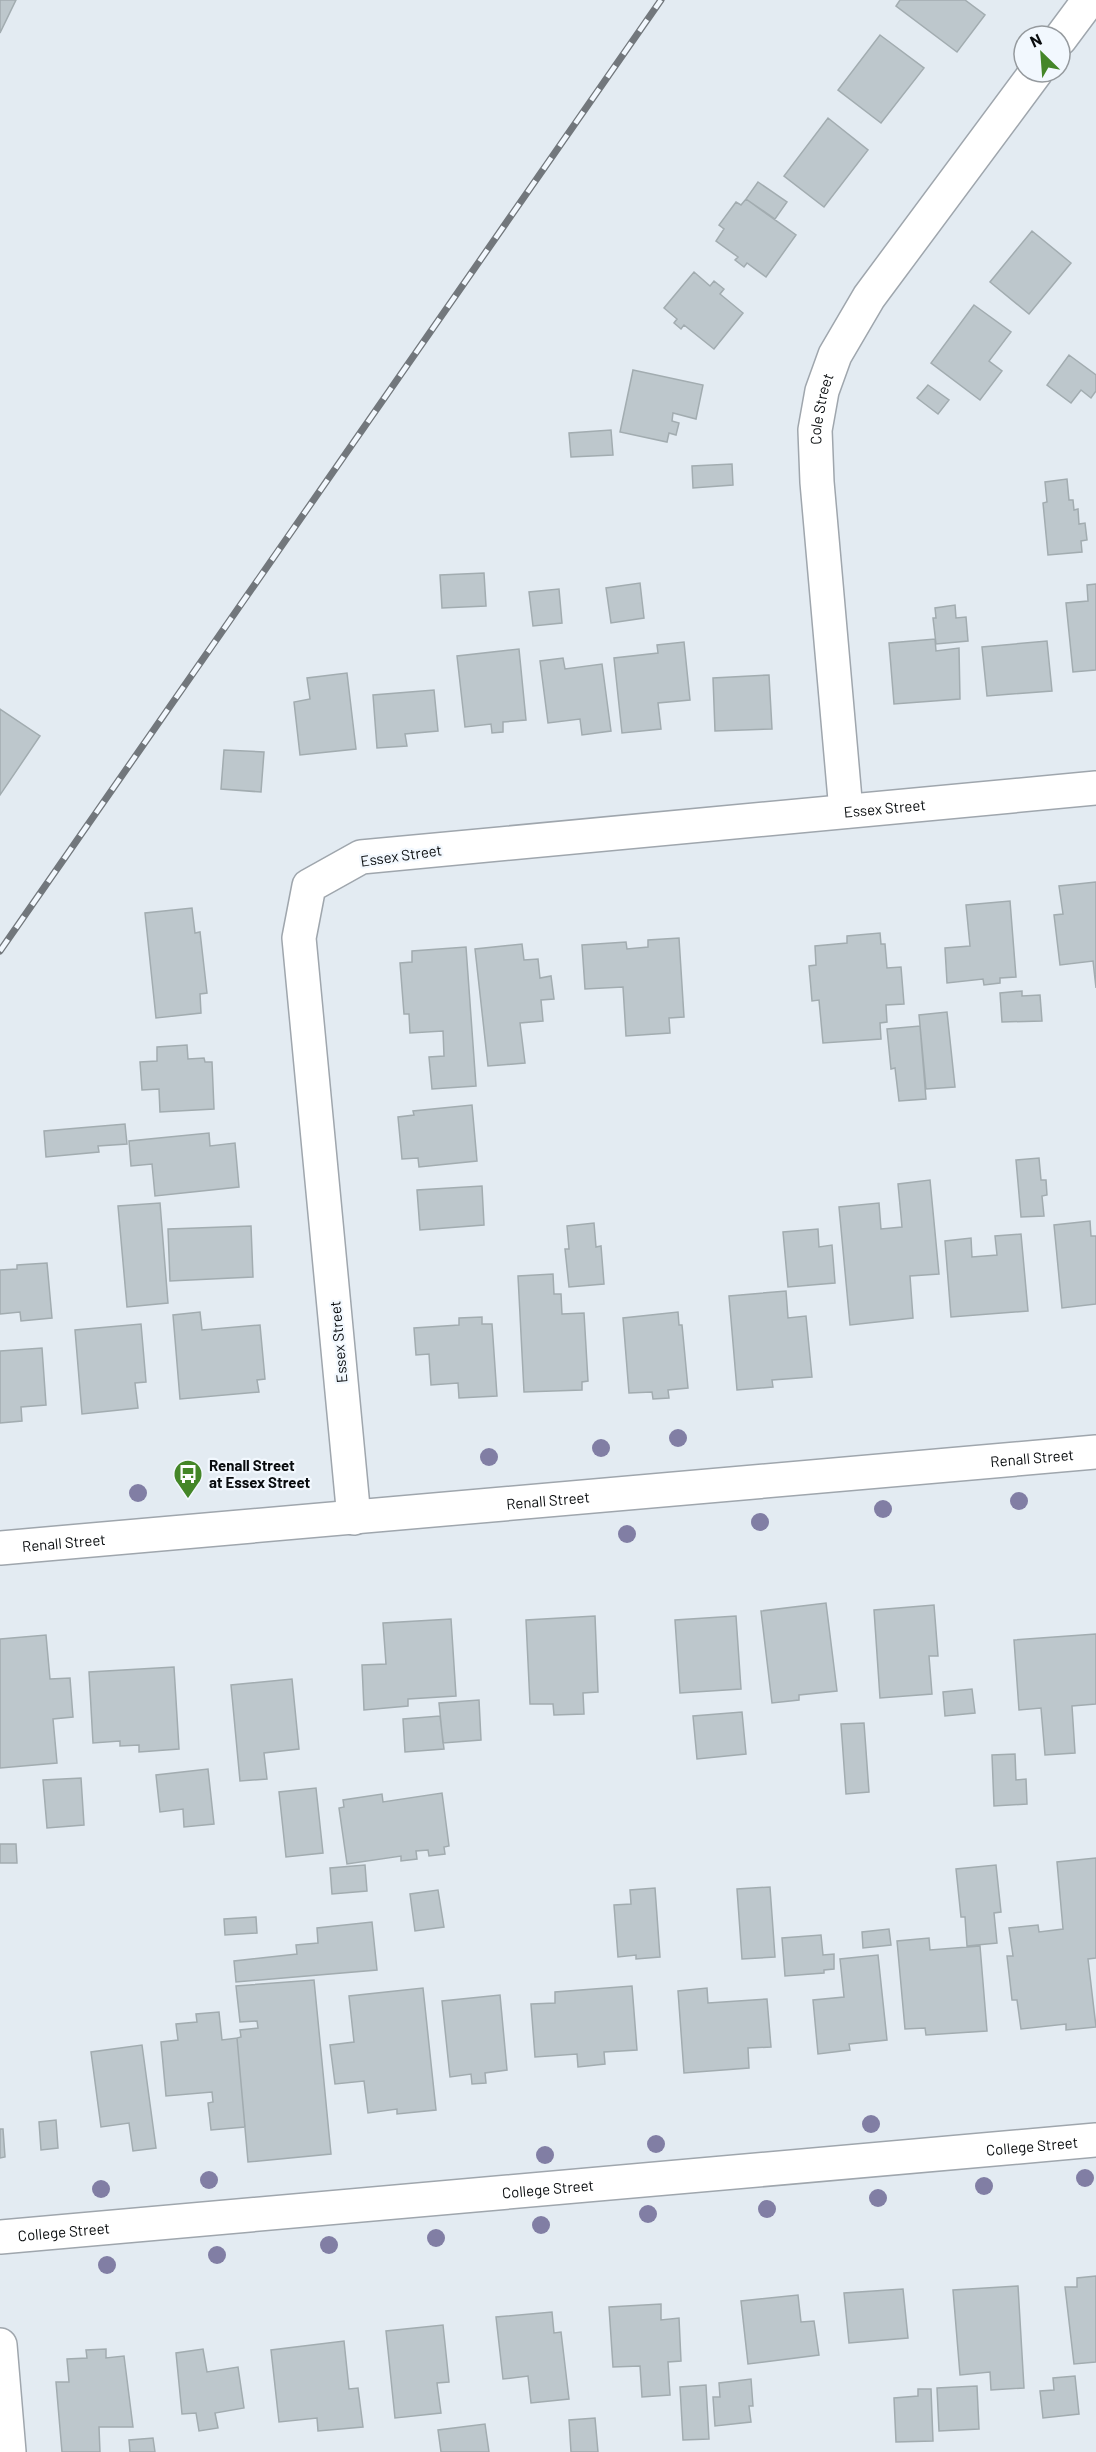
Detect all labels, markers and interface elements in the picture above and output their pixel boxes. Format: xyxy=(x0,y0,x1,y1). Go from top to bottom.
north arrow xyxy=(1012,24,1072,84)
text: N xyxy=(1027,29,1044,51)
street label: Cole Street xyxy=(806,371,837,445)
street label: Essex Street xyxy=(843,795,926,821)
street label: Essex Street xyxy=(359,840,443,870)
street label: Essex Street xyxy=(325,1300,351,1384)
street label: Renall Street xyxy=(990,1445,1075,1470)
place label: Renall Street at Essex Street xyxy=(209,1456,310,1491)
bus stop icon: Renall Street at Essex Street xyxy=(172,1458,204,1500)
street label: Renall Street xyxy=(505,1487,590,1513)
street label: Renall Street xyxy=(21,1530,106,1555)
street label: College Street xyxy=(985,2133,1079,2159)
street label: College Street xyxy=(501,2175,595,2202)
street label: College Street xyxy=(17,2218,110,2244)

